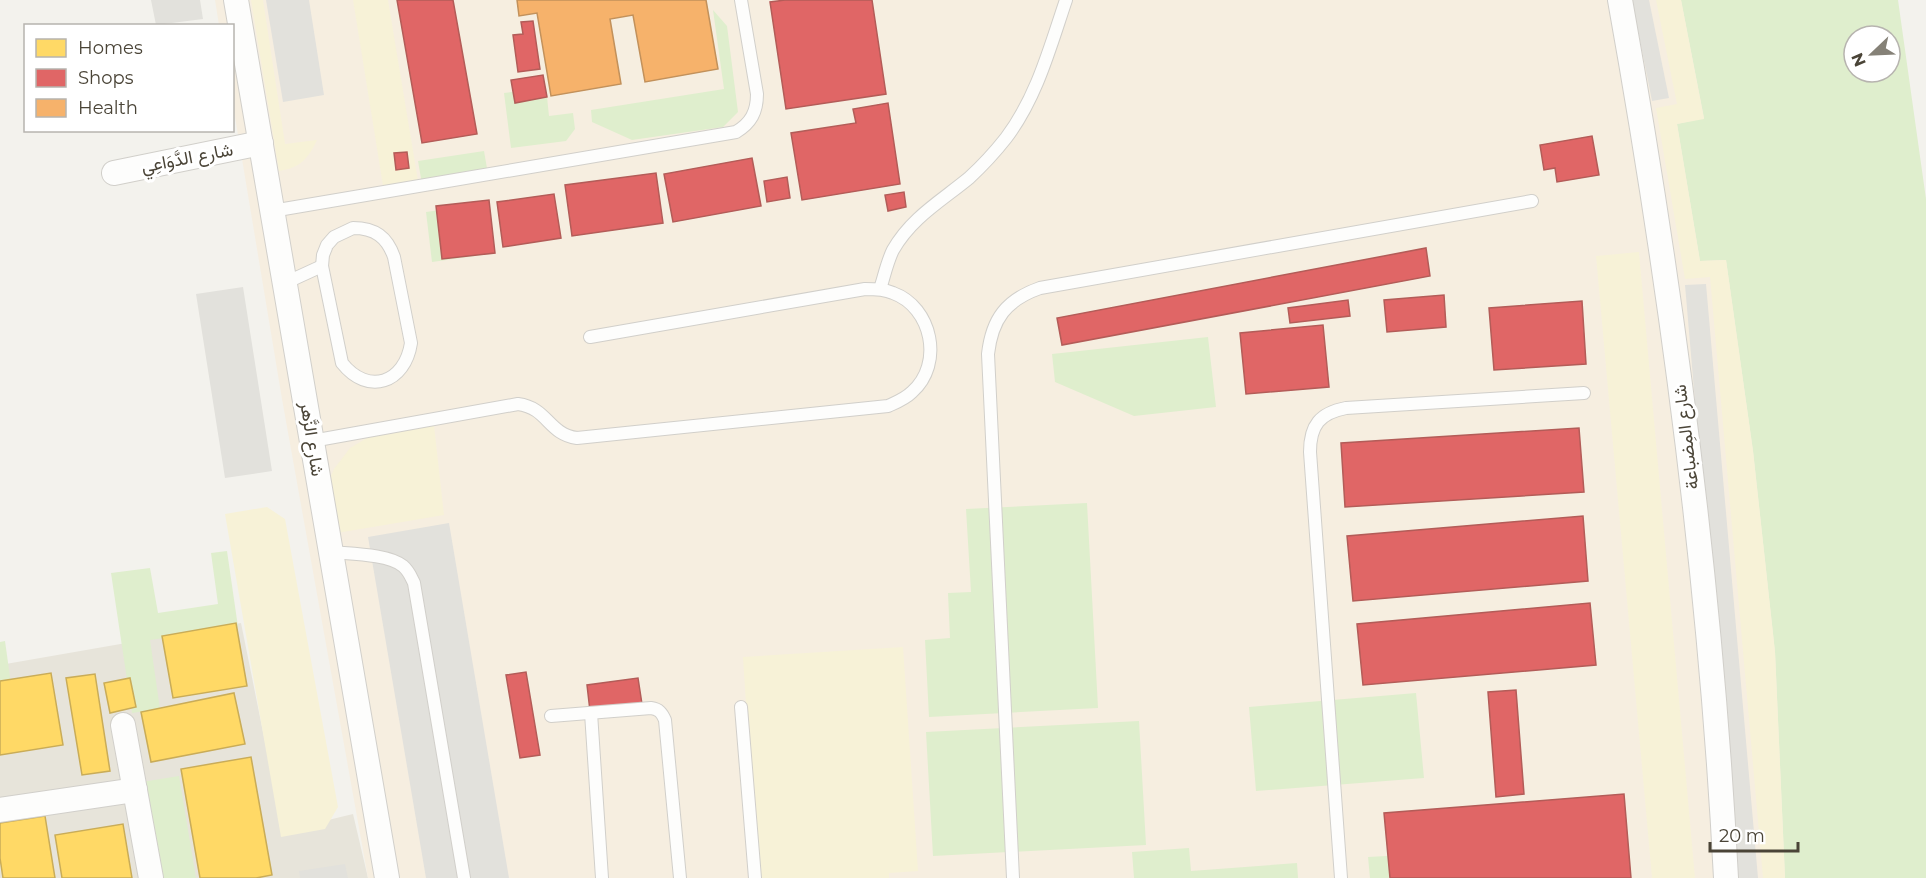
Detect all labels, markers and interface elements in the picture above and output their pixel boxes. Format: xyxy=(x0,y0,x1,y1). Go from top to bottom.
legend xyxy=(24,24,234,132)
north arrow xyxy=(1842,24,1902,84)
text: Homes xyxy=(78,37,143,59)
text: N xyxy=(1847,50,1870,69)
text: Shops xyxy=(78,67,134,89)
text: Health xyxy=(78,97,138,119)
street label: شارع الدَّوَاعِي xyxy=(139,138,236,182)
street label: شارع المِضباعة xyxy=(1669,383,1704,491)
street label: شارع الزَّهر xyxy=(294,399,329,478)
scale bar xyxy=(1710,815,1798,853)
text: 20 m xyxy=(1719,825,1765,847)

